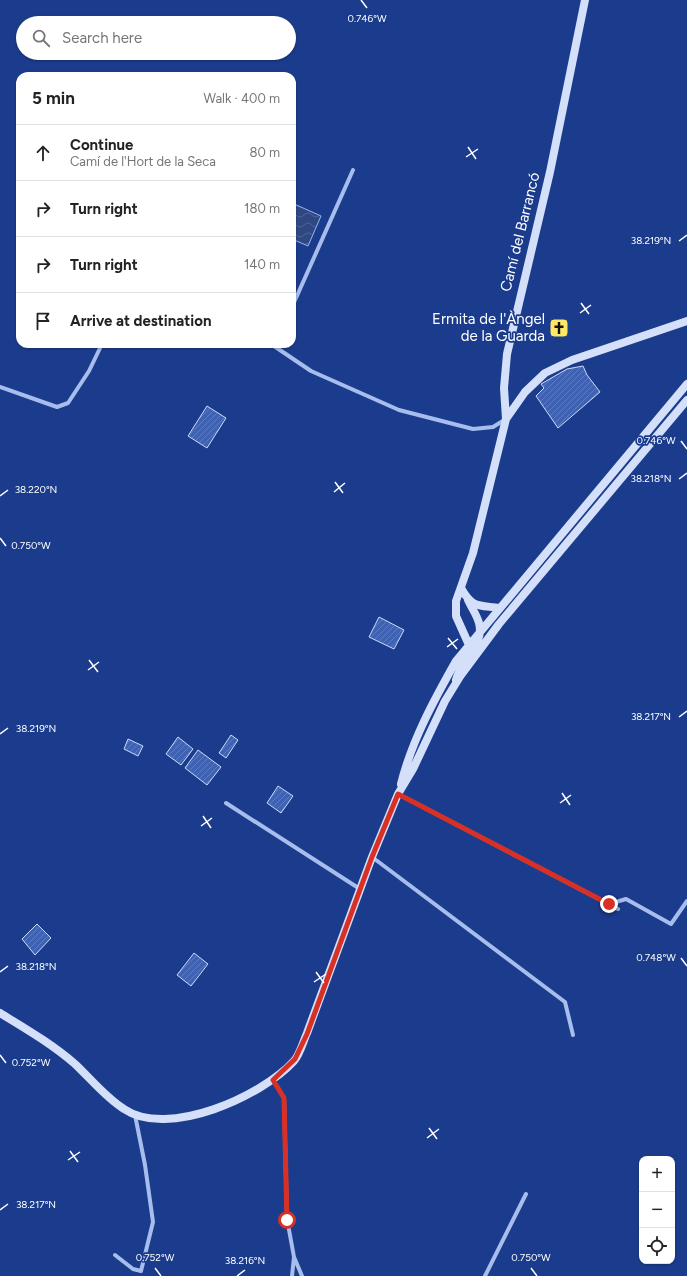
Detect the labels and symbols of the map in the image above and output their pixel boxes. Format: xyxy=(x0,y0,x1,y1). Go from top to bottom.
text: 0.746°W xyxy=(347,12,387,25)
street label: Camí del Barrancó xyxy=(496,170,544,293)
text: 38.219°N xyxy=(631,234,671,247)
place label: Ermita de l'Àngel de la Guarda xyxy=(432,310,545,345)
church icon: Ermita de l'Àngel de la Guarda xyxy=(548,317,570,339)
text: 0.746°W xyxy=(636,434,676,447)
text: 38.218°N xyxy=(631,472,671,485)
text: 38.220°N xyxy=(15,483,57,496)
text: 0.750°W xyxy=(11,539,51,552)
text: 38.217°N xyxy=(631,710,671,723)
text: 38.219°N xyxy=(16,722,56,735)
route end xyxy=(600,895,618,913)
text: 0.748°W xyxy=(636,951,676,964)
text: 38.218°N xyxy=(16,960,56,973)
text: 0.752°W xyxy=(12,1056,51,1069)
text: 38.217°N xyxy=(16,1198,56,1211)
route start xyxy=(278,1211,296,1229)
text: 0.752°W xyxy=(136,1251,175,1264)
text: 0.750°W xyxy=(511,1251,551,1264)
text: 38.216°N xyxy=(225,1254,265,1267)

